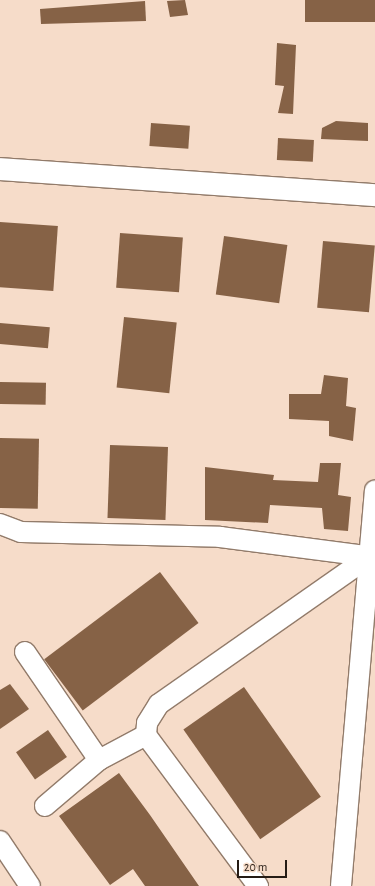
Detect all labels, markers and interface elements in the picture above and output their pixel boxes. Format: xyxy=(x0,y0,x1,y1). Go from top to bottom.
scale bar xyxy=(239,852,289,878)
text: 20 m xyxy=(244,861,267,873)

